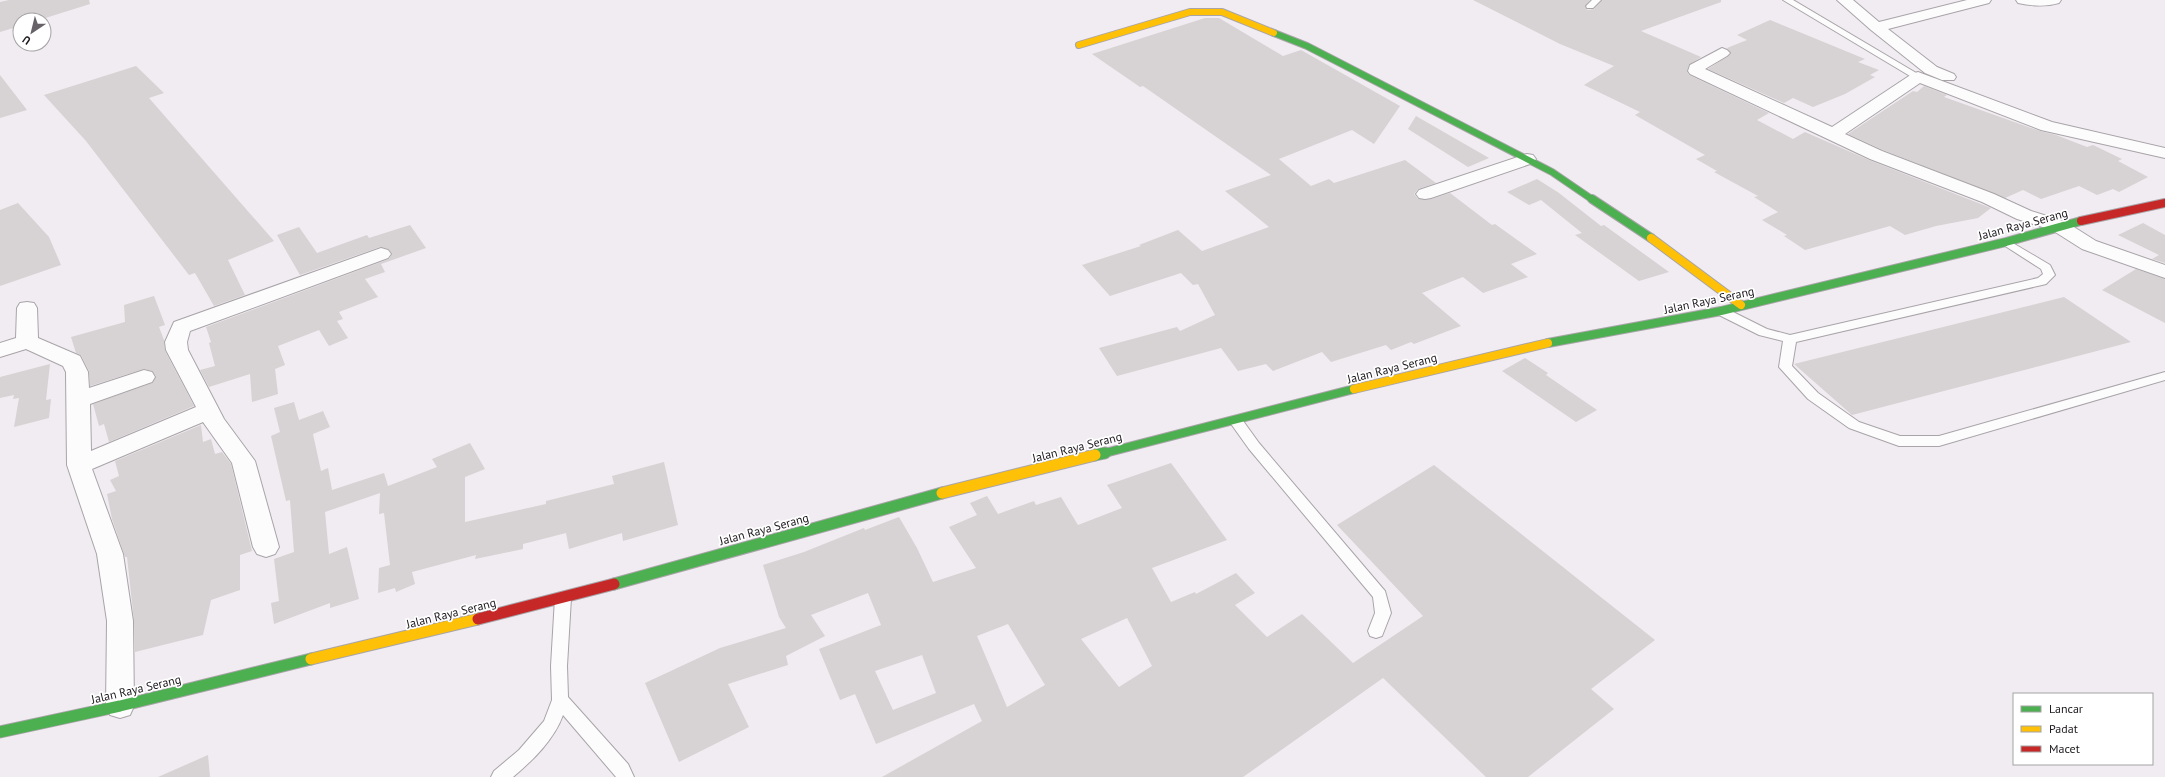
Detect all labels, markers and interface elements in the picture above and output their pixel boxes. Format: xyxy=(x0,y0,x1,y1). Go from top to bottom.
north arrow xyxy=(12,12,52,52)
text: U xyxy=(19,32,33,48)
street label: Jalan Raya Serang xyxy=(1976,205,2069,243)
street label: Jalan Raya Serang xyxy=(1662,283,1756,317)
street label: Jalan Raya Serang xyxy=(1345,350,1438,387)
street label: Jalan Raya Serang xyxy=(1030,429,1123,466)
street label: Jalan Raya Serang xyxy=(717,510,810,548)
street label: Jalan Raya Serang xyxy=(404,595,497,632)
street label: Jalan Raya Serang xyxy=(89,671,182,707)
legend xyxy=(2013,693,2153,765)
text: Lancar xyxy=(2049,701,2083,716)
text: Padat xyxy=(2049,721,2078,736)
text: Macet xyxy=(2049,741,2080,756)

